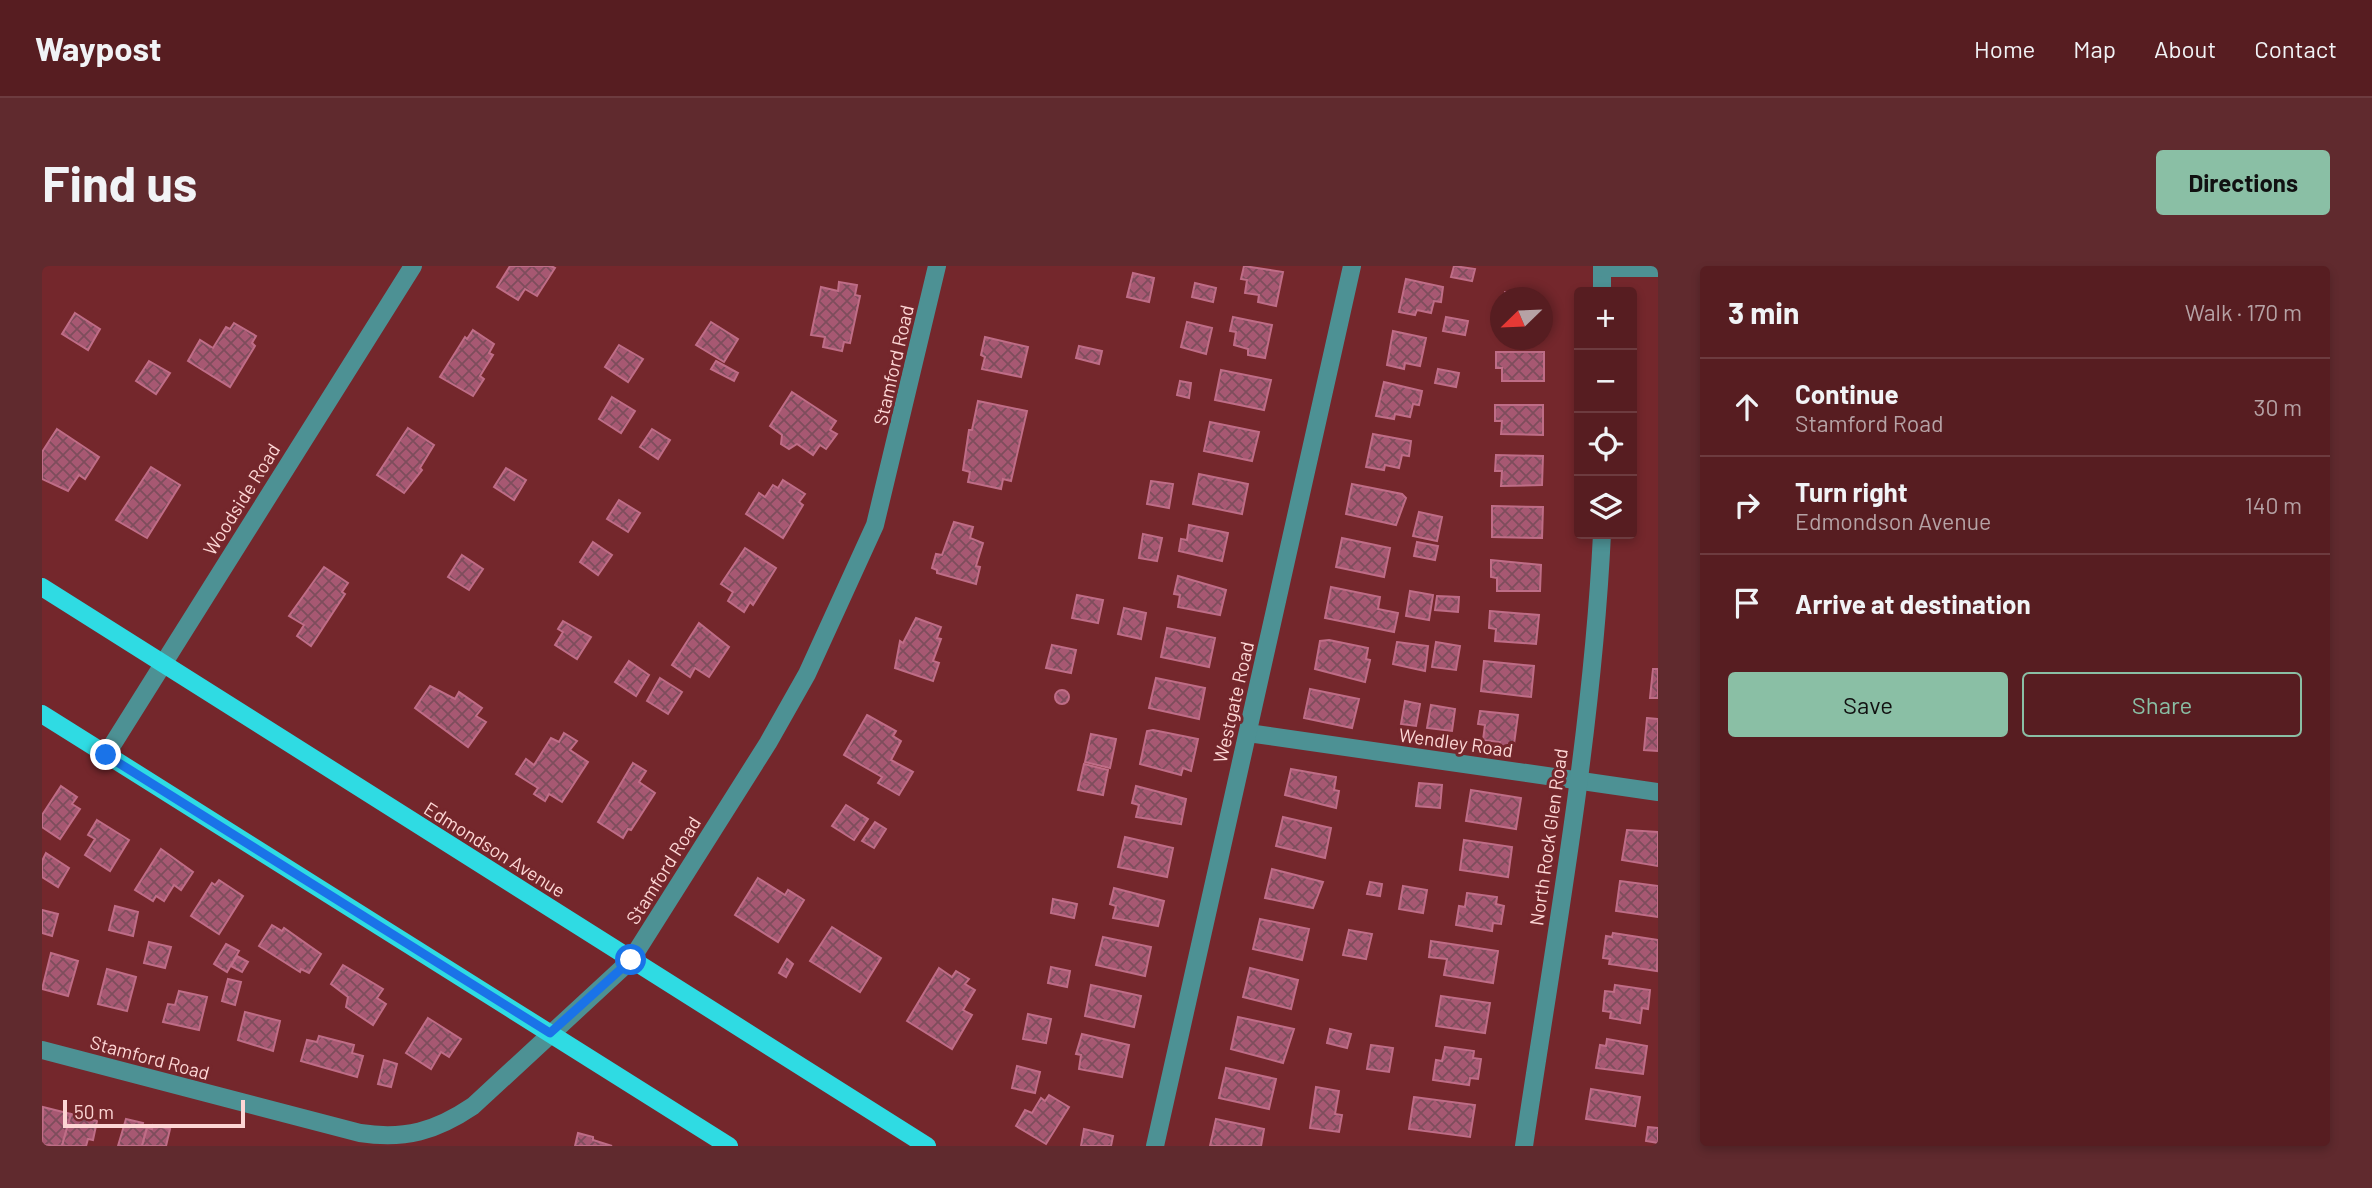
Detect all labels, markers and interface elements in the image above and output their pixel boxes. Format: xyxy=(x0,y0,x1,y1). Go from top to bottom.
text: Waypost xyxy=(35,28,162,68)
text: Home xyxy=(1974,34,2035,63)
text: Map xyxy=(2073,34,2116,63)
text: About xyxy=(2154,34,2216,63)
text: Contact xyxy=(2254,34,2337,63)
button: Directions xyxy=(2156,150,2330,215)
text: Find us xyxy=(42,153,197,212)
north arrow xyxy=(1490,287,1553,350)
map controls xyxy=(1574,287,1637,539)
button: + xyxy=(1574,287,1637,350)
text: 3 min xyxy=(1728,294,1799,330)
text: Walk · 170 m xyxy=(2185,298,2302,326)
street label: Stamford Road xyxy=(868,303,918,427)
button: − xyxy=(1574,350,1637,413)
text: Continue xyxy=(1795,378,1899,409)
icon: ahead xyxy=(1728,388,1766,426)
text: 30 m xyxy=(2254,393,2302,421)
text: Stamford Road xyxy=(1795,409,1944,437)
button: locate xyxy=(1574,413,1637,476)
street label: Woodside Road xyxy=(198,439,284,559)
button: layers xyxy=(1574,476,1637,539)
text: Turn right xyxy=(1795,476,1908,507)
icon: right xyxy=(1728,486,1766,524)
text: 140 m xyxy=(2245,491,2302,519)
text: Edmondson Avenue xyxy=(1795,507,1991,535)
icon: arrive xyxy=(1728,584,1766,622)
text: Arrive at destination xyxy=(1795,588,2031,619)
street label: Westgate Road xyxy=(1208,639,1258,765)
button: Save xyxy=(1728,672,2008,737)
button: Share xyxy=(2022,672,2302,737)
street label: Wendley Road xyxy=(1397,723,1515,761)
route end xyxy=(90,739,121,770)
street label: North Rock Glen Road xyxy=(1524,747,1572,927)
street label: Edmondson Avenue xyxy=(420,796,570,902)
street label: Stamford Road xyxy=(621,812,705,928)
route start xyxy=(615,944,646,975)
street label: Stamford Road xyxy=(88,1030,212,1084)
scale bar xyxy=(63,1097,245,1129)
text: 50 m xyxy=(74,1100,114,1123)

